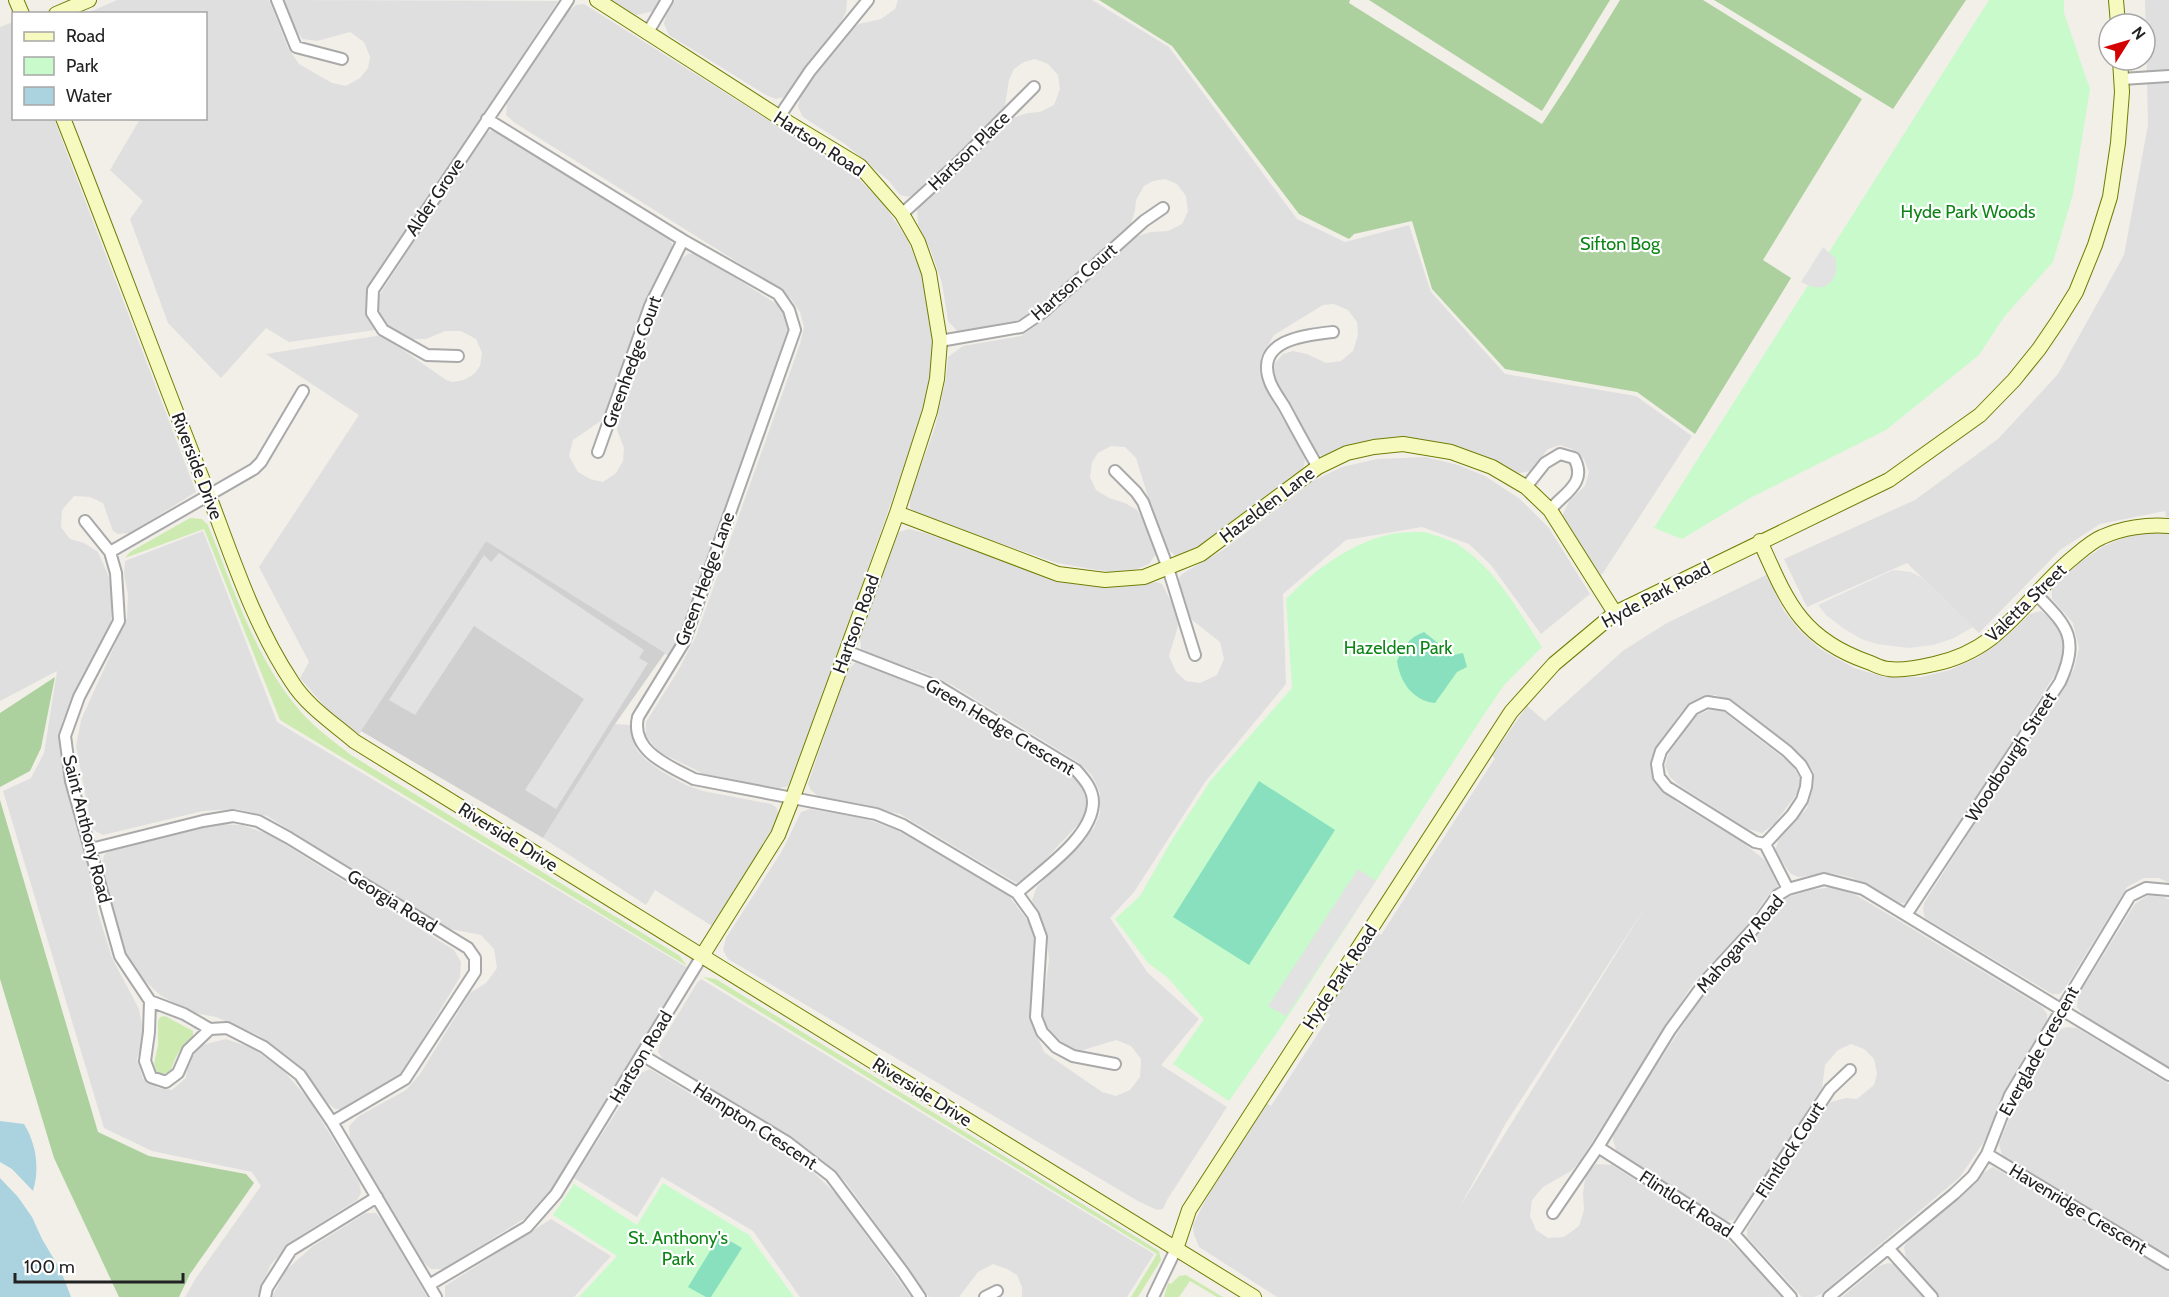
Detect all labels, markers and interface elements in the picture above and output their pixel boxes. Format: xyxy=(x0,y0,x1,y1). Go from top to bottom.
legend xyxy=(12,12,207,120)
north arrow xyxy=(2097,12,2157,72)
text: N xyxy=(2128,23,2150,44)
text: Road xyxy=(66,25,105,47)
text: Park xyxy=(66,55,99,77)
text: Water xyxy=(66,85,112,107)
street label: Hartson Road xyxy=(770,107,868,181)
street label: Hartson Place xyxy=(924,107,1014,195)
street label: Alder Grove xyxy=(401,154,469,240)
park label: Hyde Park Woods xyxy=(1901,201,2035,223)
park label: Sifton Bog xyxy=(1580,233,1661,255)
street label: Hartson Court xyxy=(1027,239,1121,325)
street label: Greenhedge Court xyxy=(598,293,666,431)
street label: Riverside Drive xyxy=(166,409,228,523)
street label: Hazelden Lane xyxy=(1215,462,1319,548)
street label: Green Hedge Lane xyxy=(671,509,739,649)
street label: Hyde Park Road xyxy=(1598,557,1714,633)
street label: Valetta Street xyxy=(1981,559,2071,647)
street label: Hartson Road xyxy=(828,572,884,676)
park label: Hazelden Park xyxy=(1344,637,1453,659)
street label: Green Hedge Crescent xyxy=(921,674,1079,780)
street label: Woodbourgh Street xyxy=(1961,688,2061,826)
street label: Saint Anthony Road xyxy=(58,753,116,905)
street label: Riverside Drive xyxy=(454,798,562,876)
street label: Georgia Road xyxy=(343,865,441,937)
street label: Mahogany Road xyxy=(1692,891,1788,997)
street label: Hyde Park Road xyxy=(1298,921,1382,1033)
street label: Everglade Crescent xyxy=(1994,982,2084,1120)
street label: Hartson Road xyxy=(605,1007,677,1107)
street label: Riverside Drive xyxy=(868,1053,976,1131)
street label: Hampton Crescent xyxy=(689,1078,821,1174)
street label: Flintlock Court xyxy=(1751,1098,1829,1202)
street label: Havenridge Crescent xyxy=(2005,1159,2151,1259)
street label: Flintlock Road xyxy=(1635,1166,1737,1242)
park label: St. Anthony's Park xyxy=(628,1227,728,1270)
scale bar xyxy=(15,1246,183,1284)
text: 100 m xyxy=(24,1256,75,1278)

